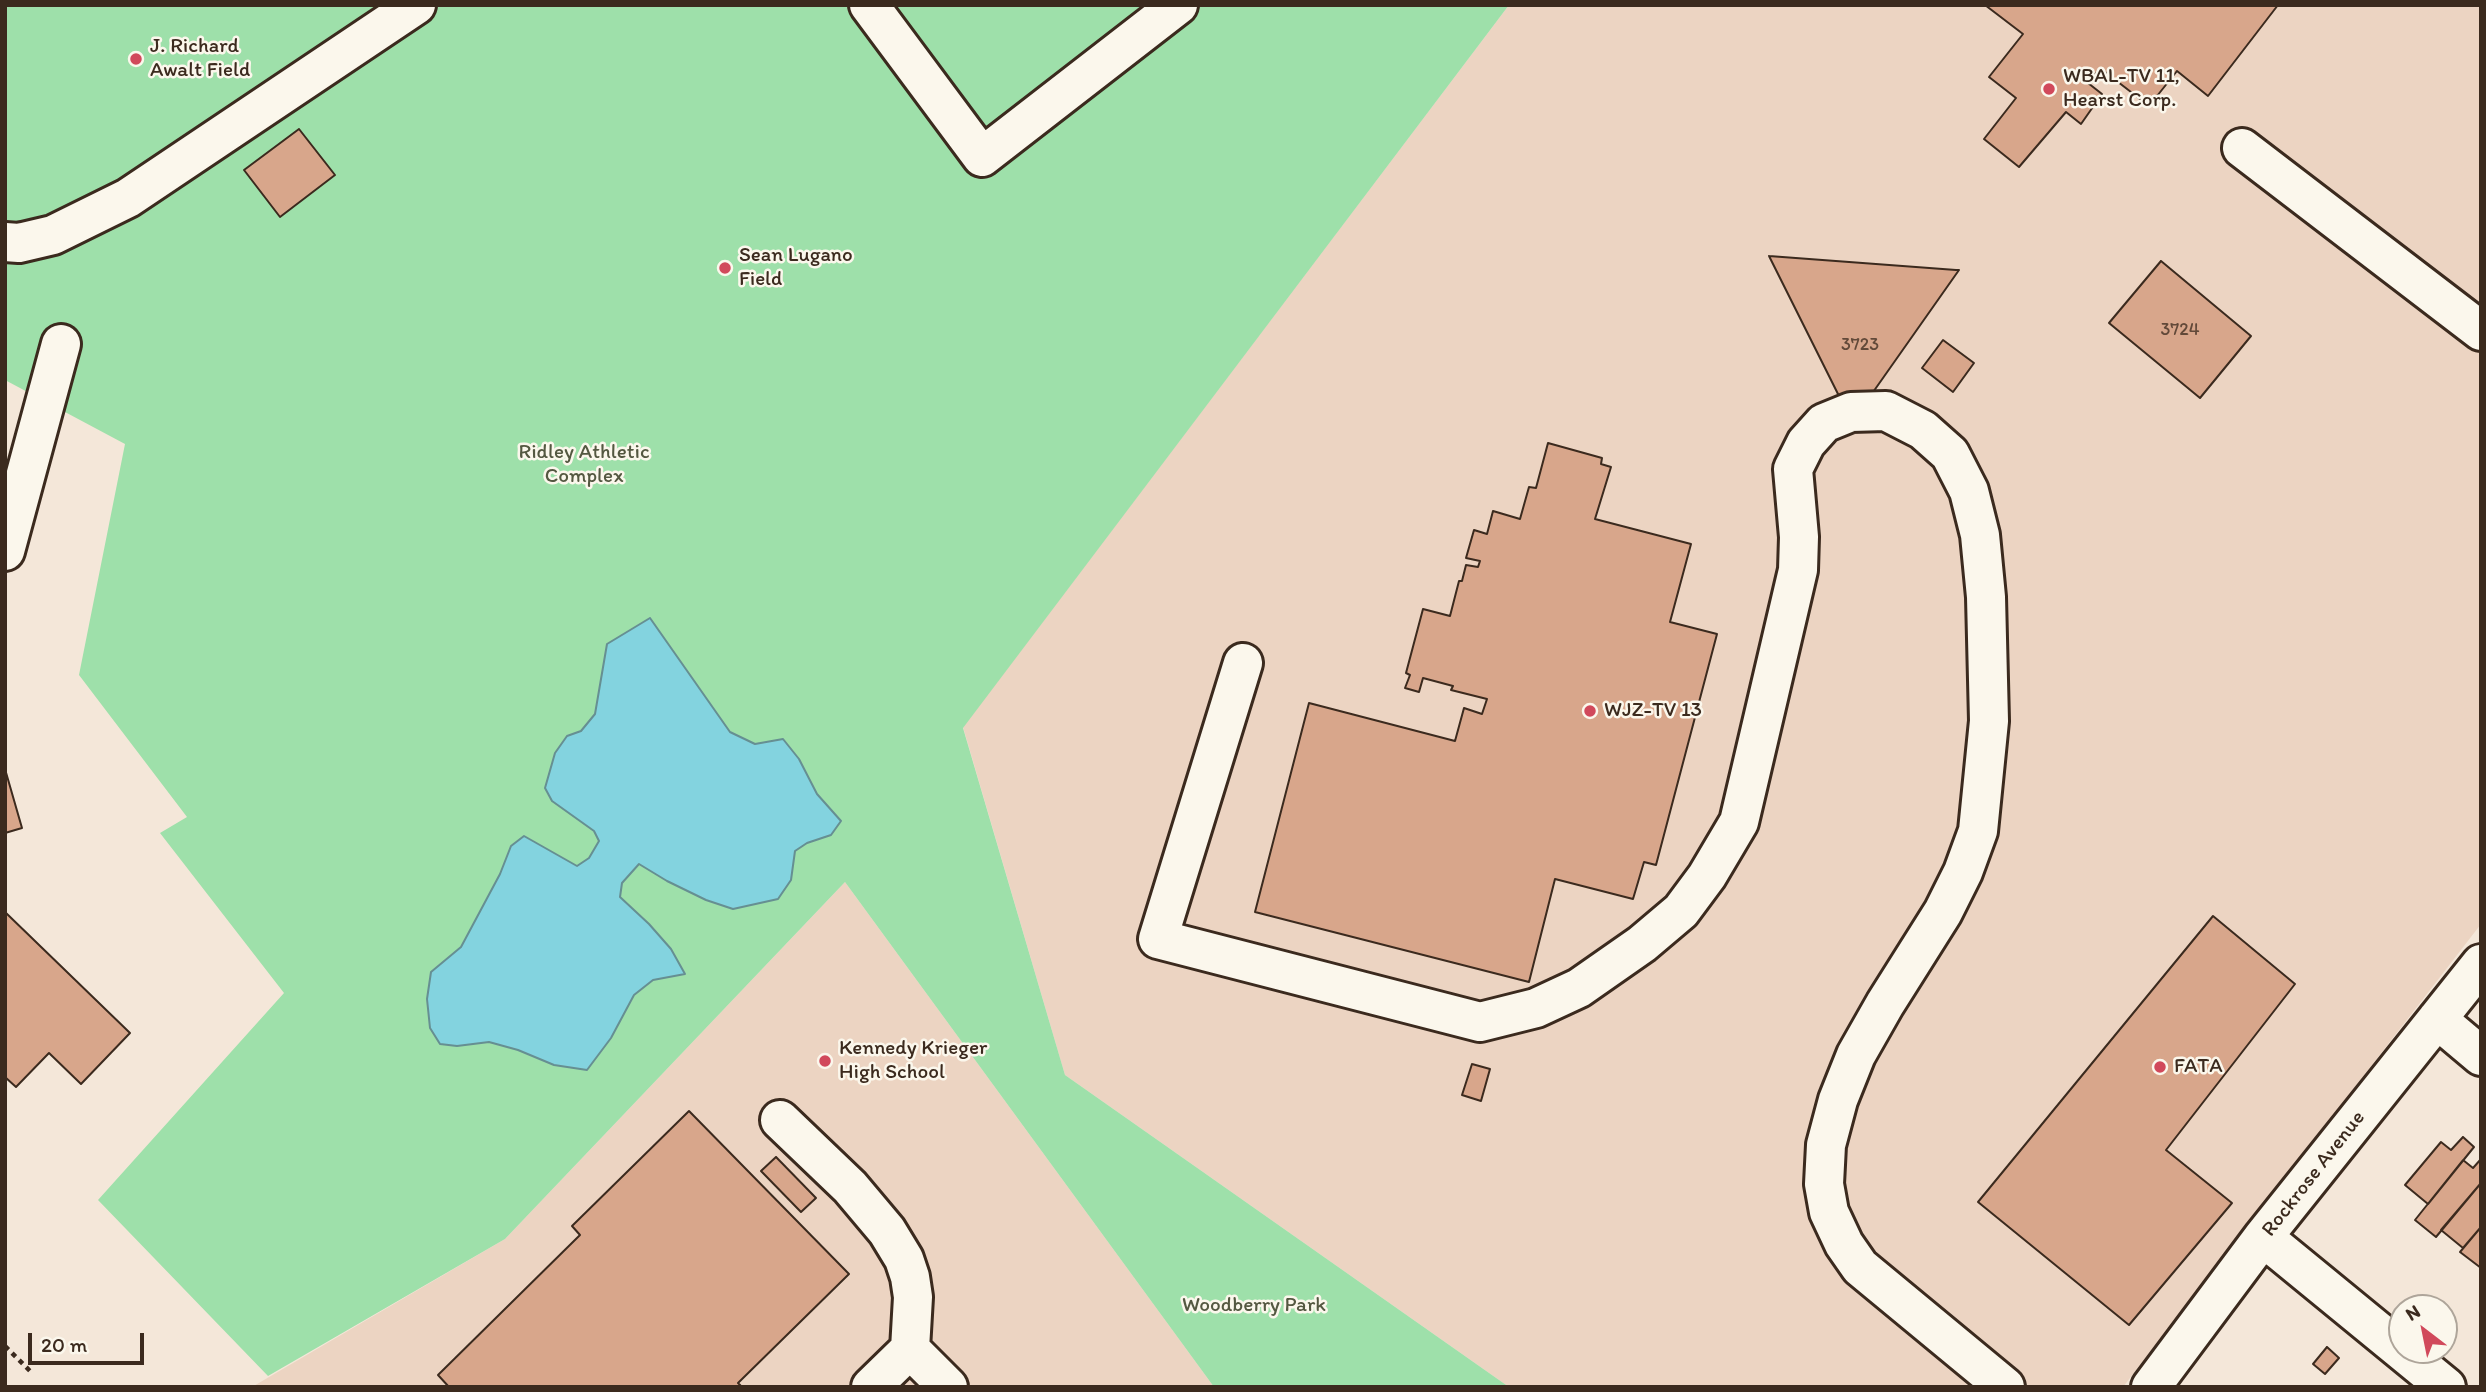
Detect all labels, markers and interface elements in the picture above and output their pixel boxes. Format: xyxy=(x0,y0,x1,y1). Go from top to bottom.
place label: J. Richard Awalt Field xyxy=(150,34,250,84)
marker: J. Richard Awalt Field xyxy=(128,51,144,67)
place label: WBAL-TV 11, Hearst Corp. xyxy=(2063,64,2180,114)
marker: WBAL-TV 11, Hearst Corp. xyxy=(2041,81,2057,97)
place label: Sean Lugano Field xyxy=(739,243,853,293)
marker: Sean Lugano Field xyxy=(717,260,733,276)
house number: 3724 xyxy=(2160,319,2200,341)
house number: 3723 xyxy=(1841,334,1879,356)
park label: Ridley Athletic Complex xyxy=(518,440,650,490)
place label: WJZ-TV 13 xyxy=(1604,698,1702,724)
marker: WJZ-TV 13 xyxy=(1582,703,1598,719)
place label: Kennedy Krieger High School xyxy=(839,1036,987,1086)
marker: Kennedy Krieger High School xyxy=(817,1053,833,1069)
place label: FATA xyxy=(2174,1054,2223,1080)
marker: FATA xyxy=(2152,1059,2168,1075)
street label: Rockrose Avenue xyxy=(2257,1106,2371,1242)
park label: Woodberry Park xyxy=(1182,1293,1326,1319)
north arrow xyxy=(2388,1294,2458,1364)
text: N xyxy=(2401,1299,2424,1326)
scale bar xyxy=(32,1318,147,1362)
text: 20 m xyxy=(41,1332,87,1357)

